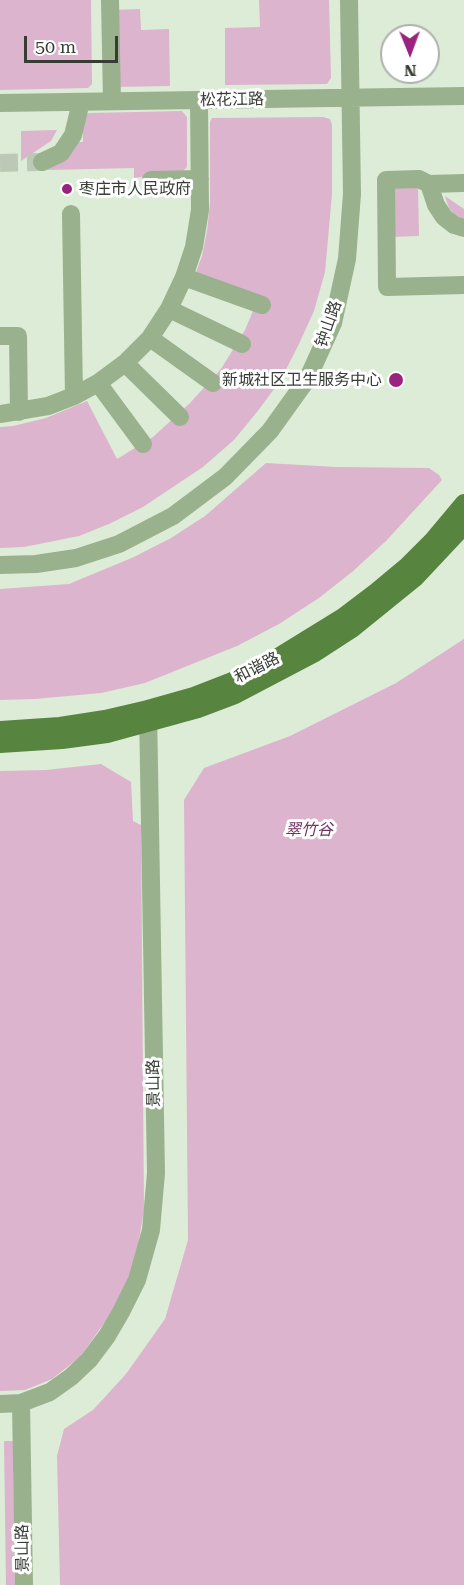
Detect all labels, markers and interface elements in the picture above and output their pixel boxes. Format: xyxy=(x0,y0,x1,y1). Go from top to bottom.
scale bar xyxy=(27,24,122,62)
north arrow xyxy=(380,24,440,84)
text: 50 m xyxy=(35,36,76,57)
text: N xyxy=(404,61,417,80)
street label: 松花江路 xyxy=(200,90,264,110)
place label: 枣庄市人民政府 xyxy=(79,179,191,199)
marker: 枣庄市人民政府 xyxy=(60,182,74,196)
street label: 钟山路 xyxy=(312,298,346,350)
place label: 新城社区卫生服务中心 xyxy=(222,370,382,390)
marker: 新城社区卫生服务中心 xyxy=(387,371,405,389)
street label: 和谐路 xyxy=(231,649,283,687)
park label: 翠竹谷 xyxy=(285,820,333,840)
street label: 景山路 xyxy=(144,1059,164,1107)
street label: 景山路 xyxy=(13,1524,33,1572)

